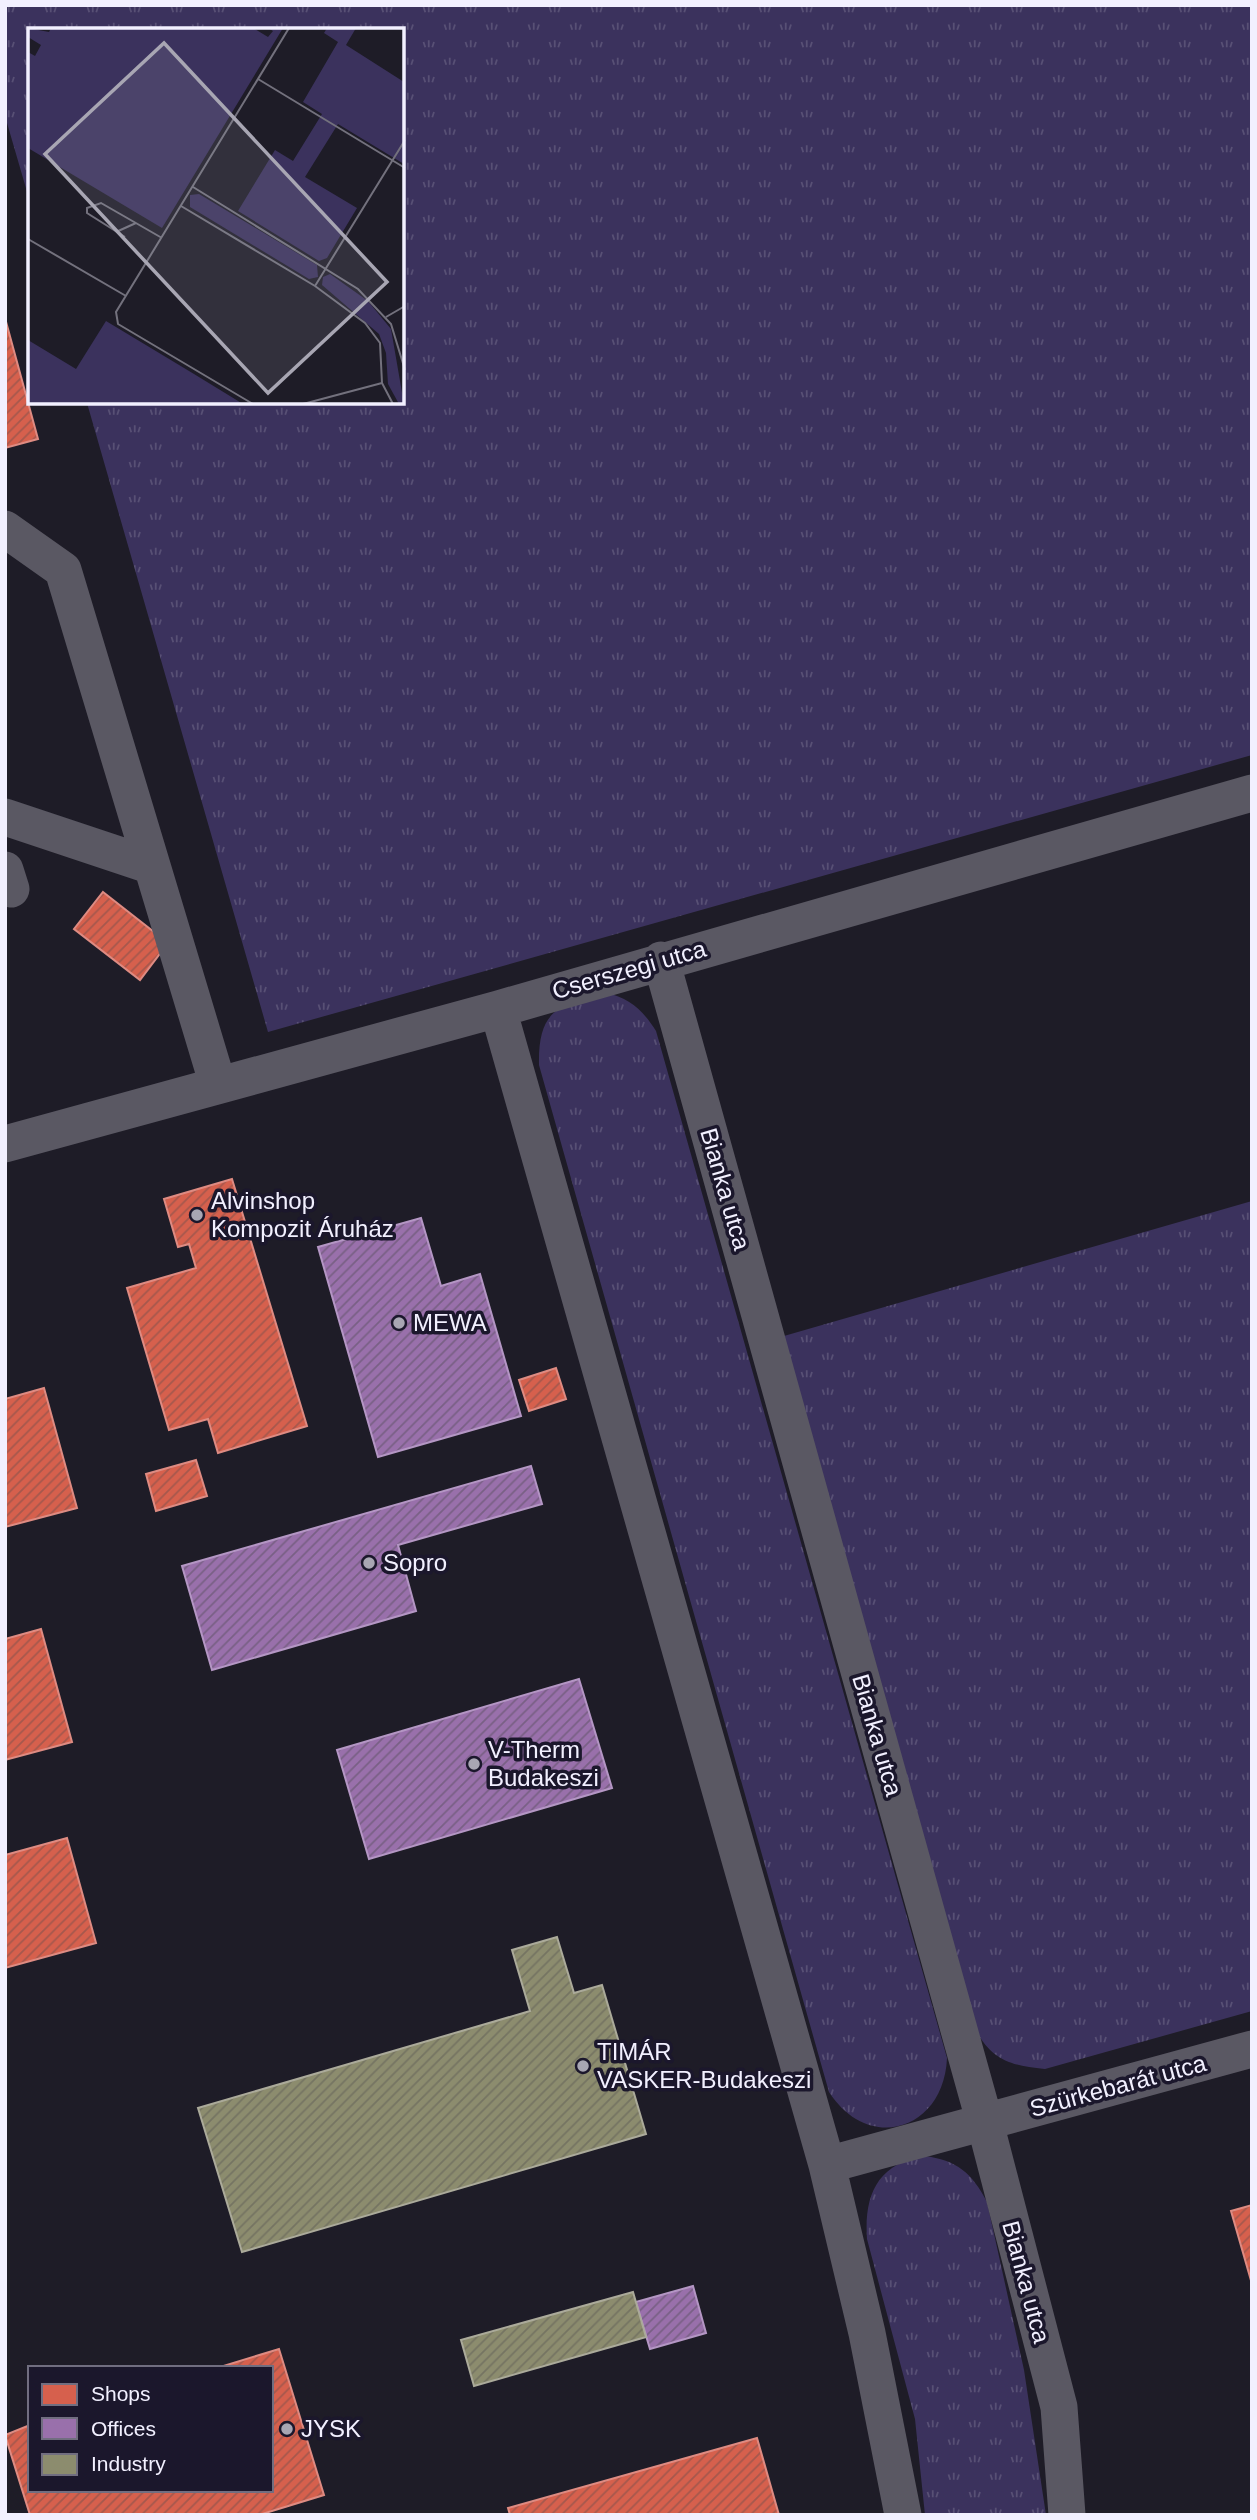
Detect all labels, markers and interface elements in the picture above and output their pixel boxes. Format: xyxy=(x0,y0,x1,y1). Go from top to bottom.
inset map xyxy=(28,28,404,404)
street label: Cserszegi utca xyxy=(549,934,709,1004)
street label: Bianka utca xyxy=(695,1125,756,1253)
place label: Alvinshop Kompozit Áruház xyxy=(211,1187,394,1242)
marker: Alvinshop Kompozit Áruház xyxy=(189,1207,205,1223)
place label: MEWA xyxy=(413,1309,487,1336)
marker: MEWA xyxy=(391,1315,407,1331)
place label: Sopro xyxy=(383,1549,447,1576)
marker: Sopro xyxy=(361,1555,377,1571)
street label: Bianka utca xyxy=(847,1671,908,1799)
place label: V-Therm Budakeszi xyxy=(488,1736,599,1791)
marker: V-Therm Budakeszi xyxy=(466,1756,482,1772)
place label: TIMÁR VASKER-Budakeszi xyxy=(597,2038,811,2093)
street label: Szürkebarát utca xyxy=(1027,2049,1210,2122)
marker: TIMÁR VASKER-Budakeszi xyxy=(575,2058,591,2074)
street label: Bianka utca xyxy=(997,2218,1056,2347)
legend xyxy=(28,2366,273,2492)
text: Shops xyxy=(91,2382,151,2405)
place label: JYSK xyxy=(301,2415,361,2442)
text: Offices xyxy=(91,2417,156,2440)
marker: JYSK xyxy=(279,2421,295,2437)
text: Industry xyxy=(91,2452,166,2475)

